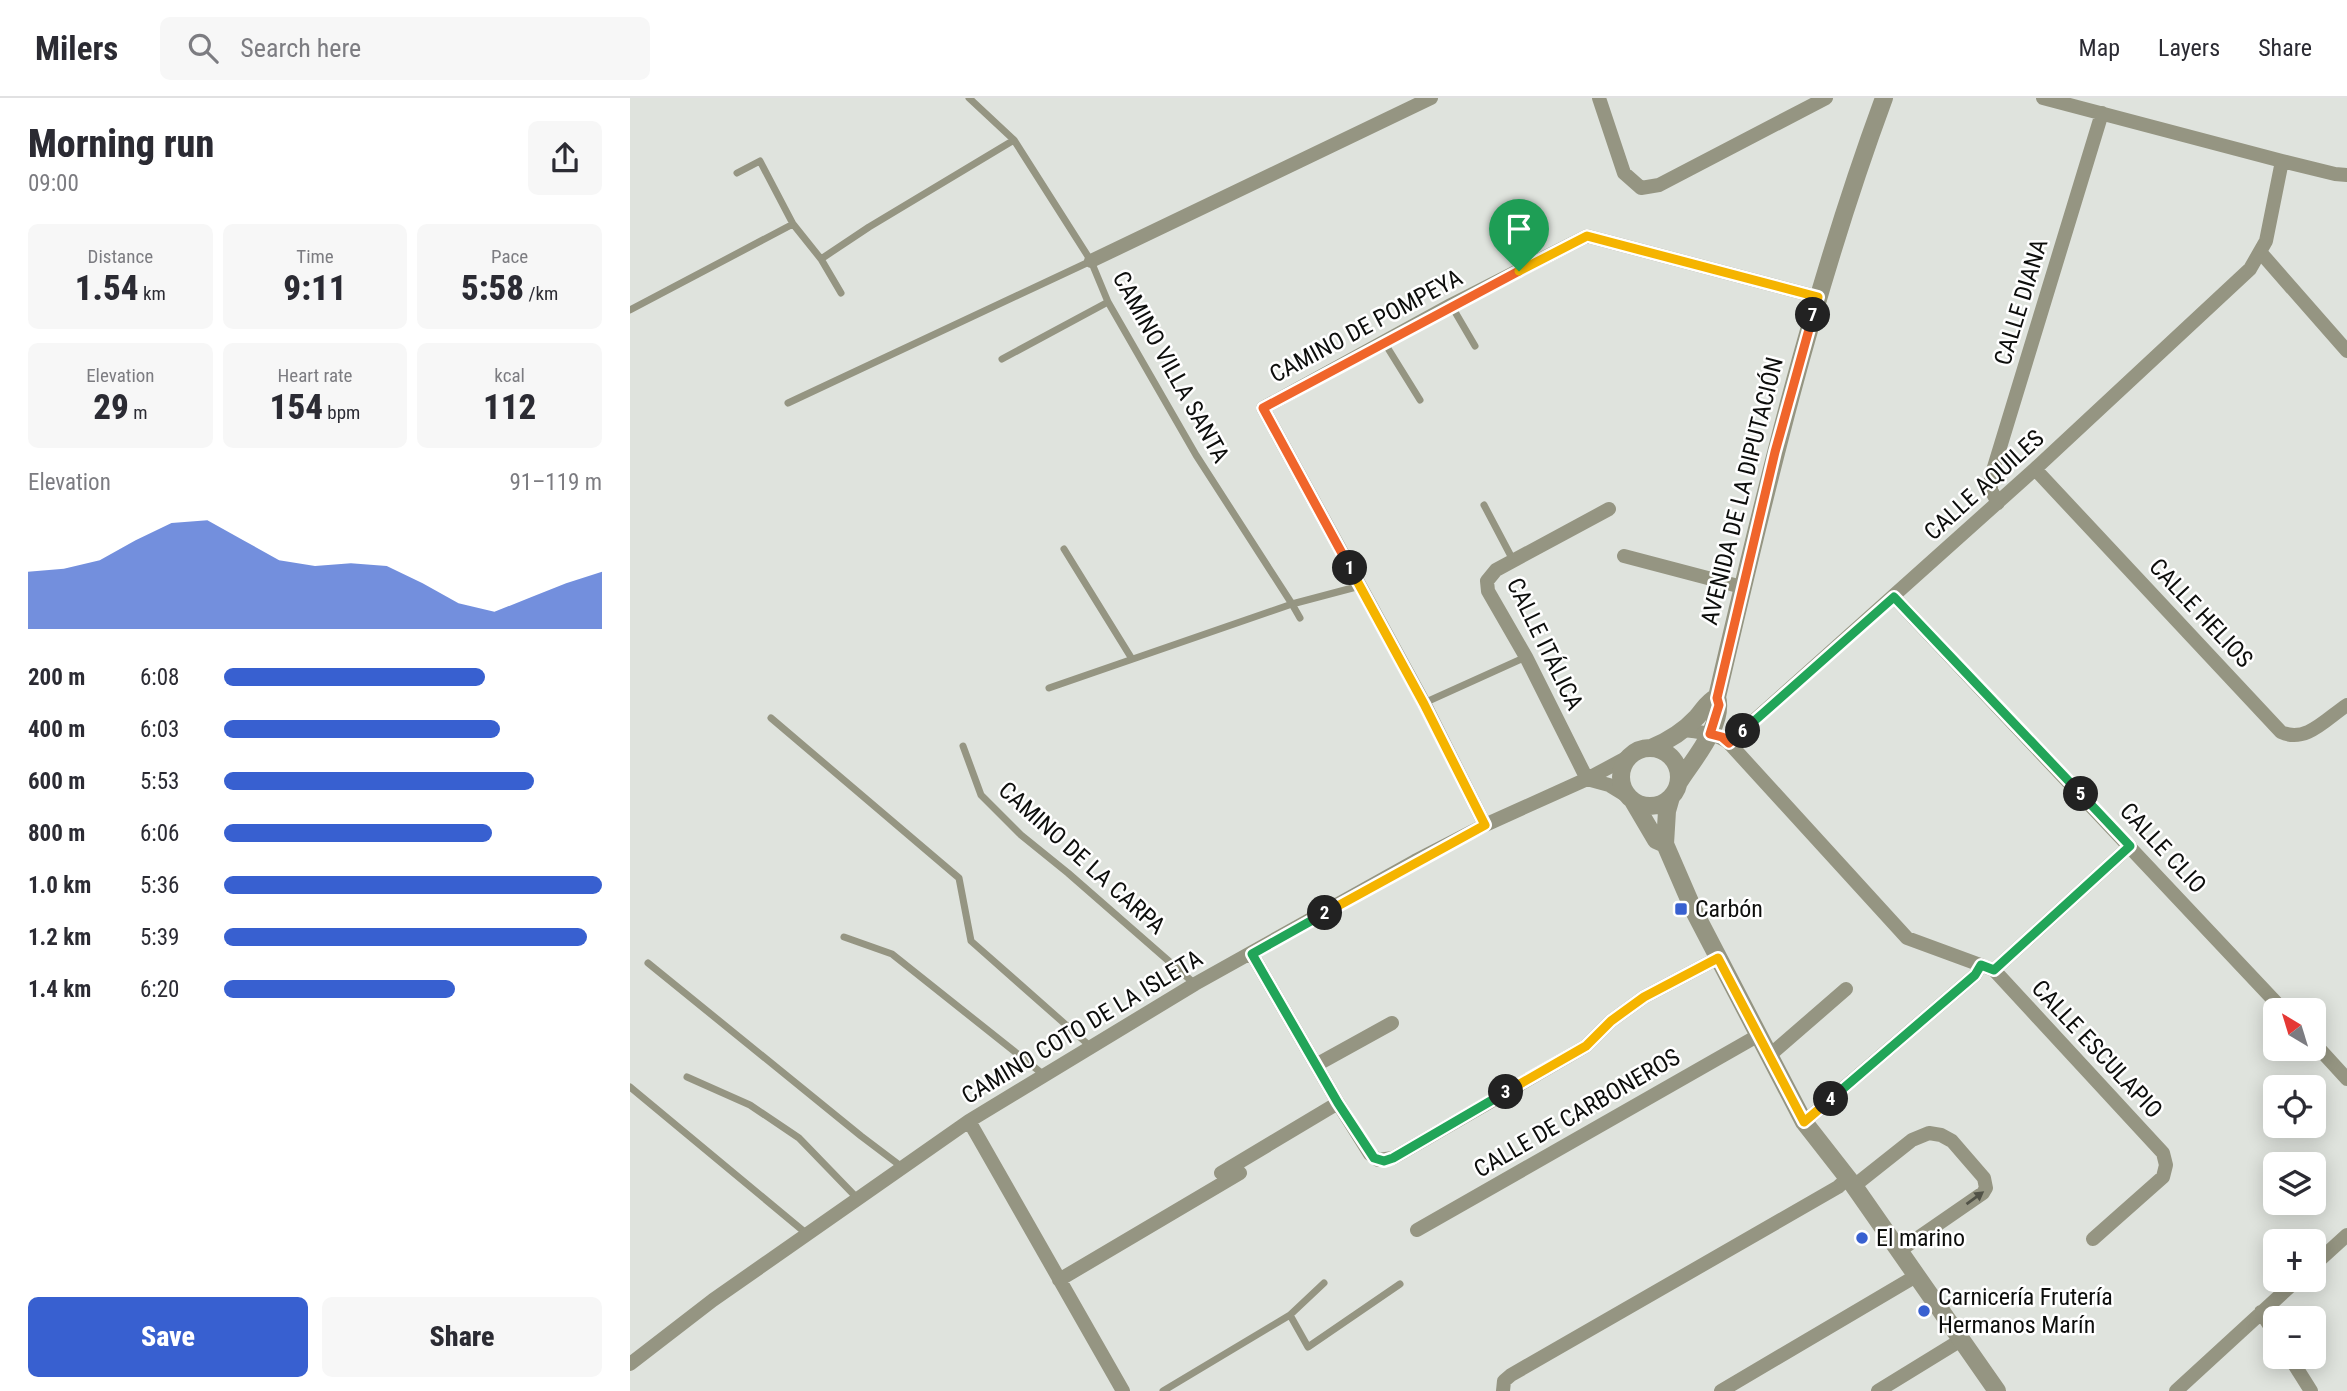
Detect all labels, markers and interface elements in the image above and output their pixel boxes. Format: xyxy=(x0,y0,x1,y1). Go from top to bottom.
search box xyxy=(160,17,650,80)
text: Milers xyxy=(35,29,118,68)
icon: search xyxy=(184,29,222,67)
text: Search here xyxy=(240,33,361,63)
text: Map xyxy=(2079,34,2120,62)
text: Layers xyxy=(2158,34,2220,62)
text: Share xyxy=(2258,34,2312,62)
button: share xyxy=(528,121,602,195)
text: Morning run xyxy=(28,122,214,166)
text: 09:00 xyxy=(28,170,79,197)
pin xyxy=(1489,199,1549,271)
icon: arrive xyxy=(1500,210,1538,248)
street label: CALLE DIANA xyxy=(1989,235,2053,368)
text: Distance xyxy=(88,245,153,268)
text: Time xyxy=(296,245,334,268)
text: Pace xyxy=(491,245,528,268)
street label: CAMINO DE POMPEYA xyxy=(1265,263,1467,389)
street label: CAMINO VILLA SANTA xyxy=(1107,266,1235,468)
text: 1.54 xyxy=(75,268,139,309)
text: 9:11 xyxy=(283,268,347,309)
text: 5:58 xyxy=(461,268,524,309)
text: km xyxy=(139,282,166,305)
text: /km xyxy=(524,282,558,305)
pin: 7 xyxy=(1796,298,1830,332)
text: 7 xyxy=(1808,303,1817,326)
street label: AVENIDA DE LA DIPUTACIÓN xyxy=(1695,354,1789,628)
text: Elevation xyxy=(86,364,155,387)
text: Heart rate xyxy=(277,364,353,387)
text: kcal xyxy=(494,364,525,387)
text: 29 xyxy=(93,387,129,428)
text: 154 xyxy=(270,387,323,428)
text: 112 xyxy=(483,387,536,428)
text: m xyxy=(129,401,147,424)
text: bpm xyxy=(323,401,360,424)
street label: CALLE AQUILES xyxy=(1918,424,2050,546)
text: Elevation xyxy=(28,469,111,496)
text: 91–119 m xyxy=(509,469,602,496)
pin: 1 xyxy=(1332,550,1368,586)
street label: CALLE HELIOS xyxy=(2143,553,2259,673)
text: 1 xyxy=(1345,556,1354,579)
street label: CALLE ITÁLICA xyxy=(1501,573,1589,715)
text: 200 m xyxy=(28,664,85,691)
text: 6:08 xyxy=(140,664,179,691)
pin: 6 xyxy=(1726,714,1760,748)
text: 400 m xyxy=(28,716,85,743)
text: 6:03 xyxy=(140,716,179,743)
text: 6 xyxy=(1738,719,1747,742)
text: 600 m xyxy=(28,768,85,795)
text: 5:53 xyxy=(140,768,179,795)
street label: CAMINO DE LA CARPA xyxy=(993,776,1171,940)
pin: 5 xyxy=(2064,776,2098,812)
text: 5 xyxy=(2076,782,2085,805)
street label: CALLE CLIO xyxy=(2114,797,2212,899)
text: 800 m xyxy=(28,820,85,847)
text: 6:06 xyxy=(140,820,179,847)
text: 1.0 km xyxy=(28,872,91,899)
text: 5:36 xyxy=(140,872,179,899)
place label: Carbón xyxy=(1695,895,1763,923)
pin: 2 xyxy=(1308,896,1342,930)
text: 2 xyxy=(1320,901,1329,924)
marker: Carbón xyxy=(1673,901,1689,917)
text: 1.2 km xyxy=(28,924,91,951)
text: 5:39 xyxy=(140,924,179,951)
street label: CAMINO COTO DE LA ISLETA xyxy=(957,944,1208,1110)
street label: CALLE ESCULAPIO xyxy=(2026,974,2168,1124)
text: 1.4 km xyxy=(28,976,91,1003)
text: 6:20 xyxy=(140,976,179,1003)
north arrow xyxy=(2263,998,2326,1060)
map controls xyxy=(2263,998,2326,1369)
street label: CALLE DE CARBONEROS xyxy=(1469,1043,1685,1183)
pin: 3 xyxy=(1488,1074,1524,1110)
button: locate xyxy=(2263,1075,2326,1138)
text: 3 xyxy=(1501,1080,1510,1103)
pin: 4 xyxy=(1814,1082,1848,1116)
text: 4 xyxy=(1826,1087,1835,1110)
button: layers xyxy=(2263,1152,2326,1215)
one-way arrow xyxy=(1965,1191,1983,1206)
place label: El marino xyxy=(1876,1224,1965,1252)
button: + xyxy=(2263,1229,2326,1292)
marker: El marino xyxy=(1854,1230,1870,1246)
place label: Carnicería Frutería Hermanos Marín xyxy=(1938,1283,2113,1339)
button: Save xyxy=(28,1297,308,1377)
button: Share xyxy=(322,1297,602,1377)
marker: Carnicería Frutería Hermanos Marín xyxy=(1916,1303,1932,1319)
button: − xyxy=(2263,1306,2326,1369)

